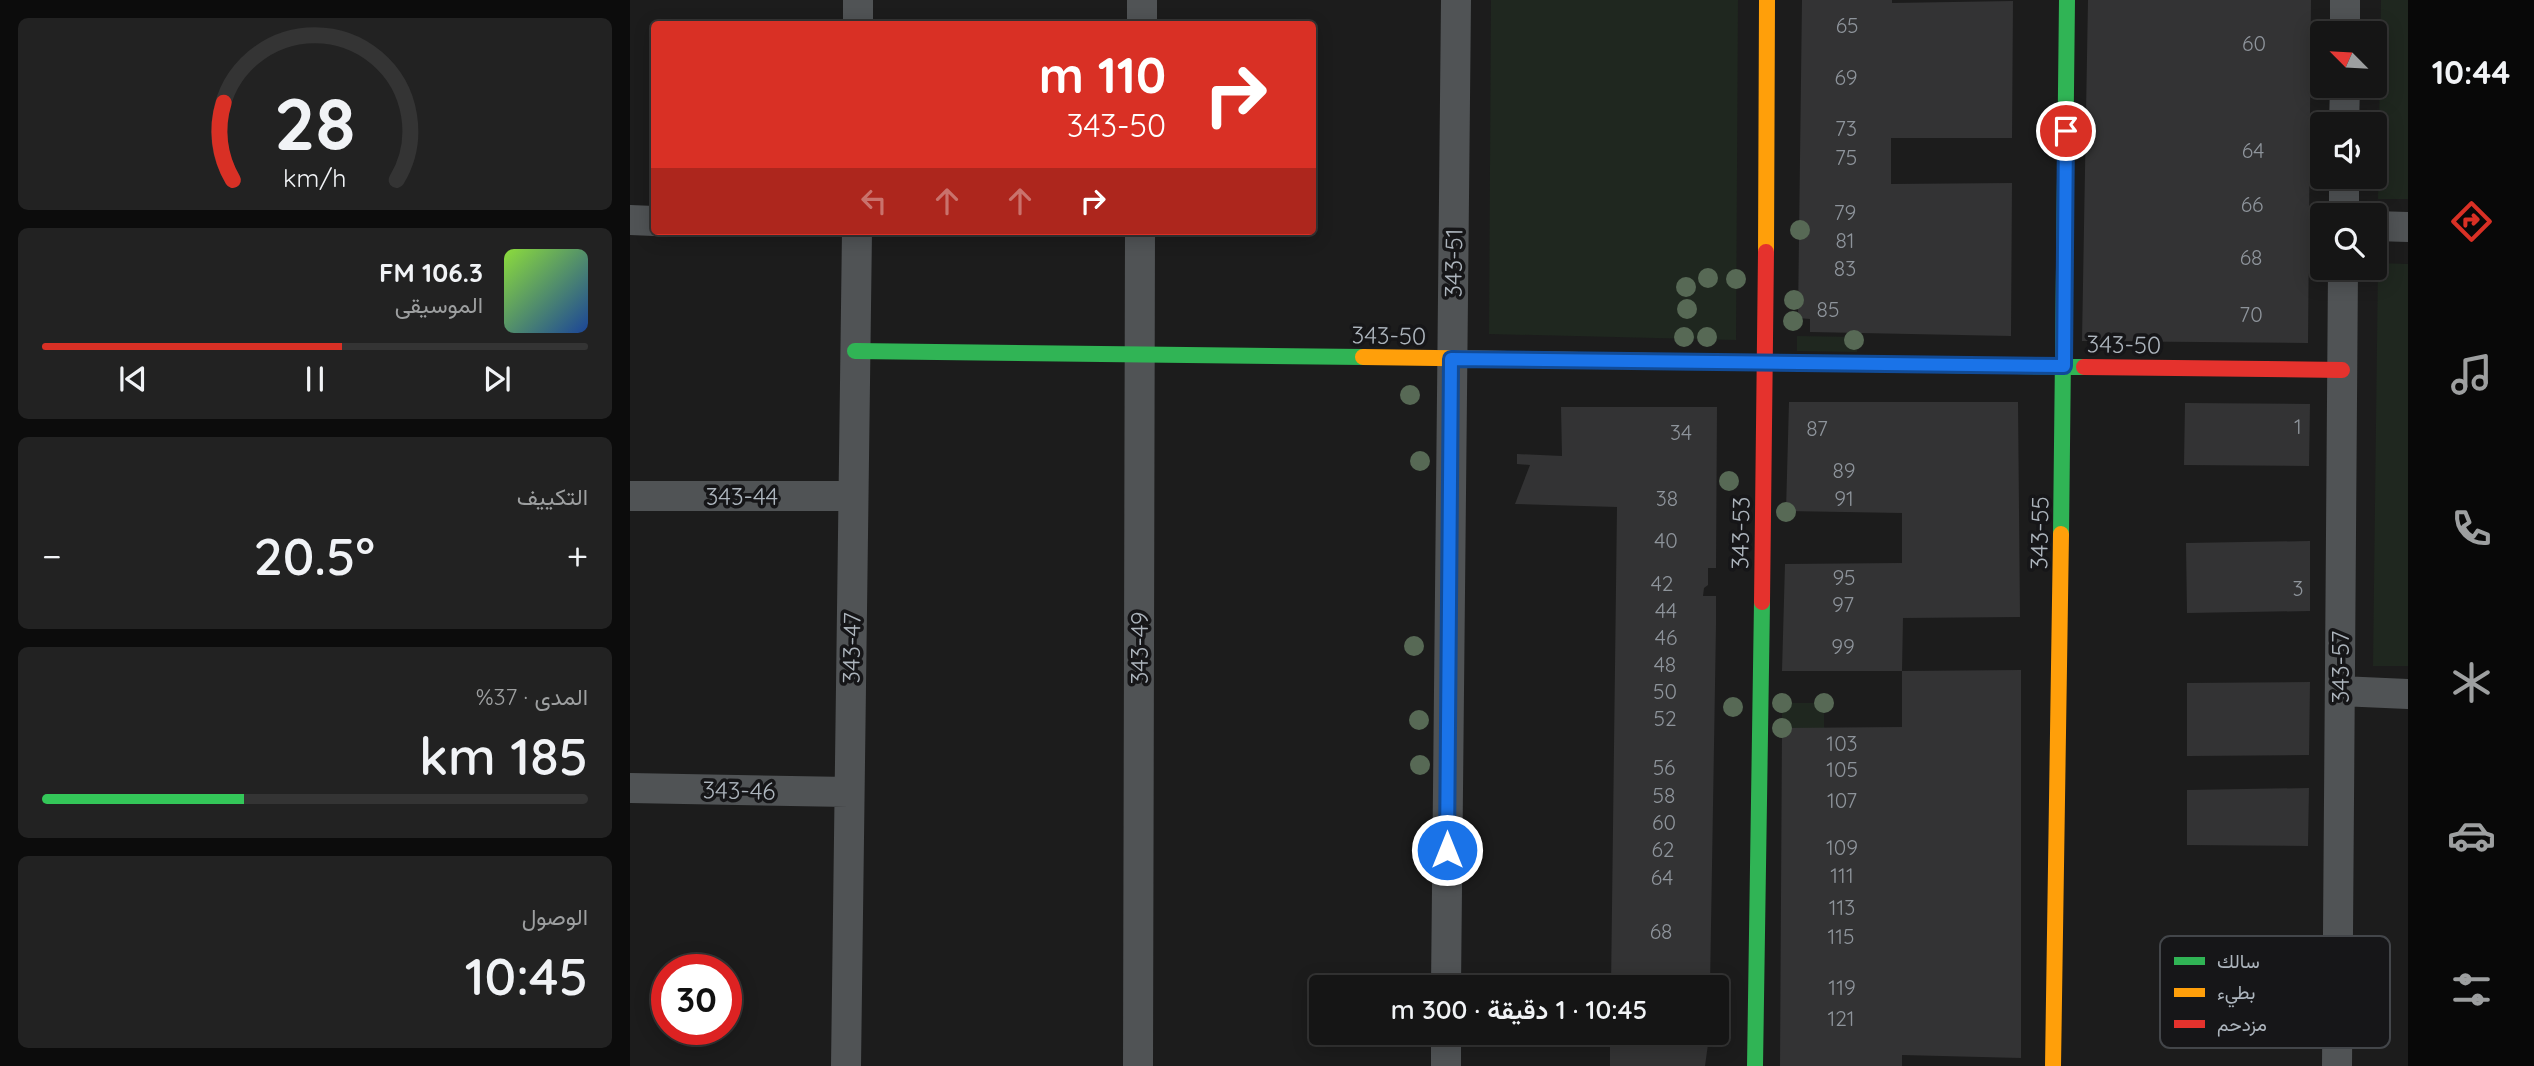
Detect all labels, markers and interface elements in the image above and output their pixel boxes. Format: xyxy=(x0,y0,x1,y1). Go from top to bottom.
house number: 65 xyxy=(1836,12,1858,38)
north arrow xyxy=(2310,21,2387,98)
map controls xyxy=(2310,21,2387,280)
house number: 60 xyxy=(2242,30,2266,56)
text: 110 m xyxy=(1039,44,1166,105)
icon: right xyxy=(1190,49,1281,140)
text: 10:44 xyxy=(2432,52,2510,92)
house number: 69 xyxy=(1834,64,1858,90)
text: 28 xyxy=(274,77,356,168)
pin xyxy=(2036,101,2096,161)
text: 343-50 xyxy=(1067,105,1166,145)
icon: arrive xyxy=(2047,112,2085,150)
button: sound xyxy=(2310,112,2387,189)
house number: 73 xyxy=(1835,115,1857,141)
house number: 64 xyxy=(2242,137,2264,163)
house number: 75 xyxy=(1835,144,1857,170)
text: km/h xyxy=(283,162,347,193)
icon: left xyxy=(855,182,893,220)
icon: ahead xyxy=(928,182,966,220)
icon: ahead xyxy=(1001,182,1039,220)
icon: right xyxy=(1074,182,1112,220)
house number: 66 xyxy=(2241,191,2263,217)
icon: directions xyxy=(2447,197,2496,246)
house number: 79 xyxy=(1834,199,1856,225)
button: search xyxy=(2310,203,2387,280)
house number: 81 xyxy=(1835,227,1855,253)
street label: 343-51 xyxy=(1437,228,1469,298)
house number: 68 xyxy=(2240,244,2262,270)
house number: 83 xyxy=(1834,255,1856,281)
text: 106.3 FM xyxy=(379,256,483,289)
text: الموسيقى xyxy=(395,290,483,319)
house number: 85 xyxy=(1817,296,1839,322)
house number: 70 xyxy=(2239,301,2263,327)
street label: 343-50 xyxy=(1351,319,1427,351)
street label: 343-50 xyxy=(2086,328,2162,360)
icon: music xyxy=(2447,350,2496,399)
icon: previous xyxy=(114,360,152,398)
icon: pause xyxy=(296,360,334,398)
icon: next xyxy=(478,360,516,398)
house number: 1 xyxy=(2294,413,2302,439)
house number: 87 xyxy=(1806,415,1828,441)
house number: 34 xyxy=(1670,419,1692,445)
house number: 89 xyxy=(1832,457,1856,483)
street label: 343-44 xyxy=(706,481,778,511)
text: التكييف xyxy=(517,482,588,511)
house number: 38 xyxy=(1656,485,1678,511)
house number: 91 xyxy=(1834,485,1854,511)
street label: 343-53 xyxy=(1724,496,1756,570)
street label: 343-55 xyxy=(2023,496,2055,570)
icon: phone xyxy=(2447,504,2496,553)
text: 20.5° xyxy=(253,523,375,588)
house number: 40 xyxy=(1654,527,1678,553)
text: − xyxy=(42,532,62,580)
text: + xyxy=(567,532,588,580)
house number: 95 xyxy=(1832,564,1856,590)
house number: 42 xyxy=(1651,570,1673,596)
house number: 3 xyxy=(2292,575,2304,601)
house number: 97 xyxy=(1832,591,1854,617)
house number: 44 xyxy=(1655,597,1677,623)
street label: 343-47 xyxy=(835,612,867,684)
street label: 343-49 xyxy=(1124,612,1154,684)
house number: 46 xyxy=(1655,624,1677,650)
street label: 343-57 xyxy=(2325,631,2355,703)
house number: 99 xyxy=(1831,633,1855,659)
house number: 48 xyxy=(1654,651,1676,677)
icon: climate xyxy=(2447,658,2496,707)
house number: 50 xyxy=(1653,678,1677,704)
text: المدى · 37% xyxy=(476,682,588,711)
house number: 52 xyxy=(1653,705,1677,731)
text: 185 km xyxy=(419,723,588,788)
house number: 103 xyxy=(1826,730,1858,756)
house number: 56 xyxy=(1653,754,1675,780)
house number: 105 xyxy=(1826,756,1858,782)
street label: 343-46 xyxy=(702,774,776,806)
house number: 58 xyxy=(1653,782,1675,808)
house number: 107 xyxy=(1827,787,1857,813)
house number: 60 xyxy=(1652,809,1676,835)
icon: car xyxy=(2447,811,2496,860)
position arrow xyxy=(1410,813,1484,887)
house number: 109 xyxy=(1826,834,1858,860)
house number: 62 xyxy=(1652,836,1674,862)
house number: 111 xyxy=(1830,862,1854,888)
house number: 64 xyxy=(1651,864,1673,890)
house number: 113 xyxy=(1829,894,1855,920)
text: الوصول xyxy=(522,902,588,931)
house number: 68 xyxy=(1650,918,1672,944)
house number: 115 xyxy=(1828,923,1855,949)
legend xyxy=(2160,936,2390,1048)
text: 10:45 xyxy=(465,943,588,1008)
text: سالك xyxy=(2217,949,2260,973)
speed limit sign: 30 xyxy=(651,954,742,1045)
icon: filters xyxy=(2447,965,2496,1014)
house number: 119 xyxy=(1828,974,1856,1000)
text: بطيء xyxy=(2217,980,2255,1008)
text: 10:45 · 1 دقيقة · 300 m xyxy=(1391,993,1647,1026)
house number: 121 xyxy=(1827,1005,1855,1031)
text: مزدحم xyxy=(2217,1012,2267,1037)

